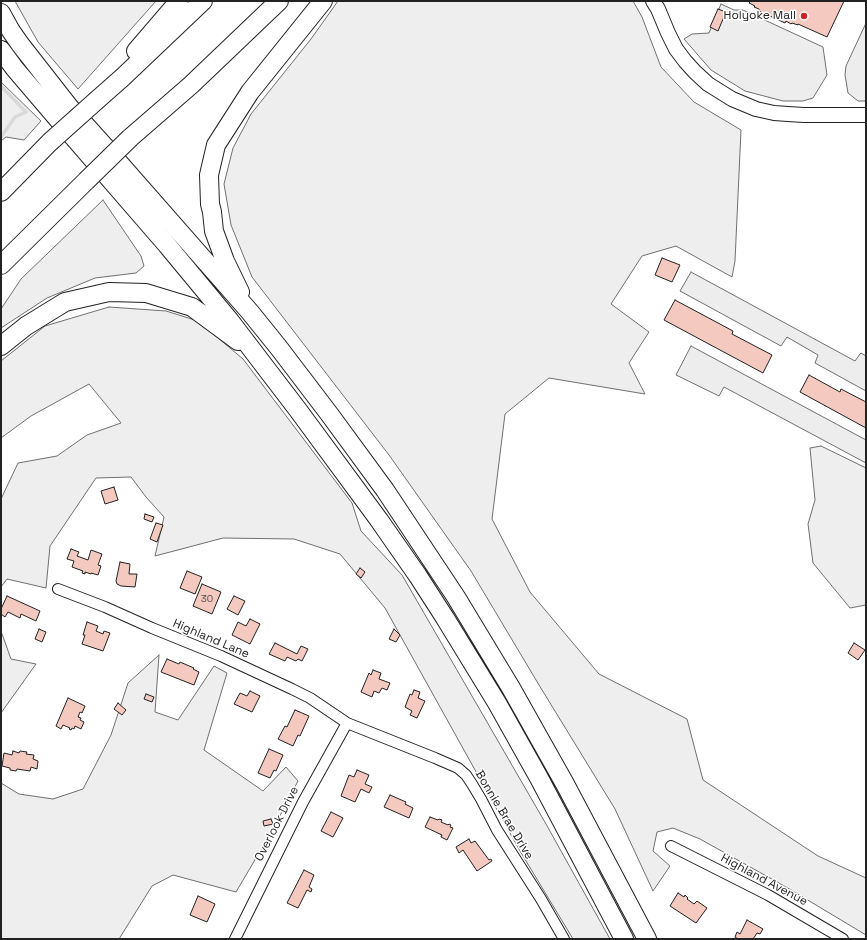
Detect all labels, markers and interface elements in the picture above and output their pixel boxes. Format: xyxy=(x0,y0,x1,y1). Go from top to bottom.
place label: Holyoke Mall xyxy=(724,9,796,23)
marker: Holyoke Mall xyxy=(799,11,809,21)
house number: 30 xyxy=(201,593,213,605)
street label: Highland Lane xyxy=(171,616,251,662)
street label: Bonnie Brae Drive xyxy=(472,768,536,862)
street label: Overlook Drive xyxy=(252,784,302,864)
street label: Highland Avenue xyxy=(718,851,810,909)

